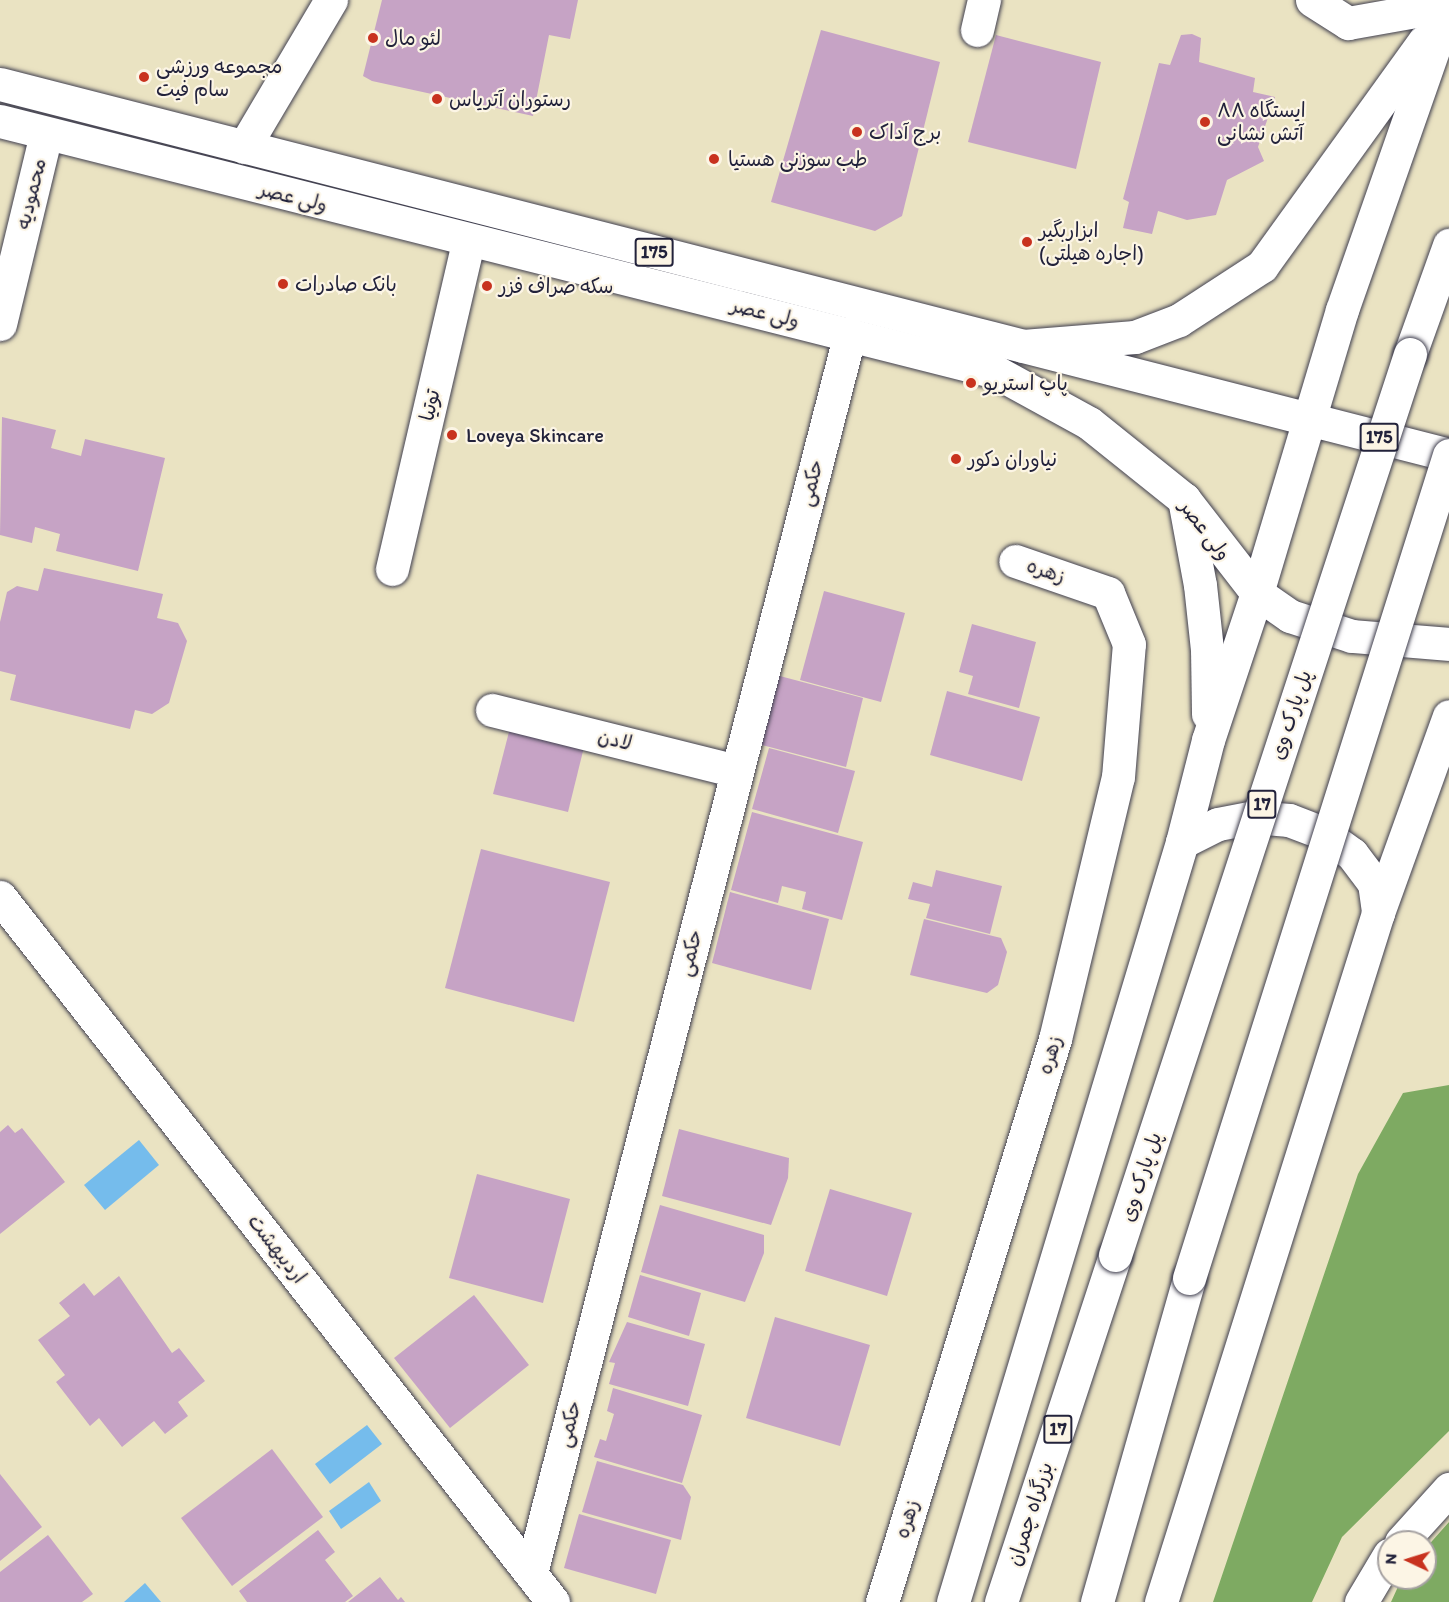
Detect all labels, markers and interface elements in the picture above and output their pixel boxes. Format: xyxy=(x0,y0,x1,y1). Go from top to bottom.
place label: لئو مال xyxy=(385,26,441,50)
marker: لئو مال xyxy=(366,31,380,45)
place label: مجموعه ورزشی سام فیت xyxy=(156,54,282,101)
marker: مجموعه ورزشی سام فیت xyxy=(137,70,151,84)
place label: رستوران آتریاس xyxy=(449,87,571,111)
marker: رستوران آتریاس xyxy=(430,92,444,106)
place label: ایستگاه ۸۸ آتش نشانی xyxy=(1217,98,1306,145)
marker: ایستگاه ۸۸ آتش نشانی xyxy=(1198,115,1212,129)
place label: برج آداک xyxy=(869,120,941,144)
marker: برج آداک xyxy=(850,125,864,139)
place label: طب سوزنی هستیا xyxy=(728,147,867,171)
marker: طب سوزنی هستیا xyxy=(705,150,723,168)
street label: محمودیه xyxy=(11,156,51,232)
street label: ولی عصر xyxy=(256,177,330,217)
place label: ابزاربگیر (اجاره هیلتی) xyxy=(1039,219,1144,266)
marker: ابزاربگیر (اجاره هیلتی) xyxy=(1020,235,1034,249)
road number: 175 xyxy=(634,237,674,267)
place label: بانک صادرات xyxy=(295,272,397,296)
place label: سکه صراف فزر xyxy=(499,274,614,298)
marker: بانک صادرات xyxy=(276,277,290,291)
marker: سکه صراف فزر xyxy=(480,279,494,293)
street label: ولی عصر xyxy=(728,293,802,333)
place label: پاپ استریو xyxy=(983,371,1068,395)
marker: پاپ استریو xyxy=(964,376,978,390)
street label: توتیا xyxy=(415,387,445,423)
road number: 175 xyxy=(1360,422,1398,452)
place label: Loveya Skincare xyxy=(466,423,604,447)
marker: Loveya Skincare xyxy=(443,426,461,444)
place label: نیاوران دکور xyxy=(968,447,1057,471)
marker: نیاوران دکور xyxy=(949,452,963,466)
street label: حکمی xyxy=(794,457,828,509)
street label: ولی عصر xyxy=(1174,495,1236,565)
street label: زهره xyxy=(1024,553,1068,589)
street label: پل پارک وی xyxy=(1265,667,1317,763)
street label: لادن xyxy=(595,724,635,756)
road number: 17 xyxy=(1247,789,1277,819)
street label: حکمی xyxy=(673,927,707,979)
street label: زهره xyxy=(1033,1033,1067,1077)
street label: پل پارک وی xyxy=(1115,1129,1167,1225)
street label: اردیبهشت xyxy=(243,1210,311,1288)
street label: حکمی xyxy=(552,1398,586,1450)
road number: 17 xyxy=(1043,1414,1073,1444)
street label: بزرگراه چمران xyxy=(1002,1459,1058,1569)
street label: زهره xyxy=(890,1497,924,1541)
north arrow xyxy=(1377,1530,1437,1590)
text: N xyxy=(1381,1553,1400,1565)

